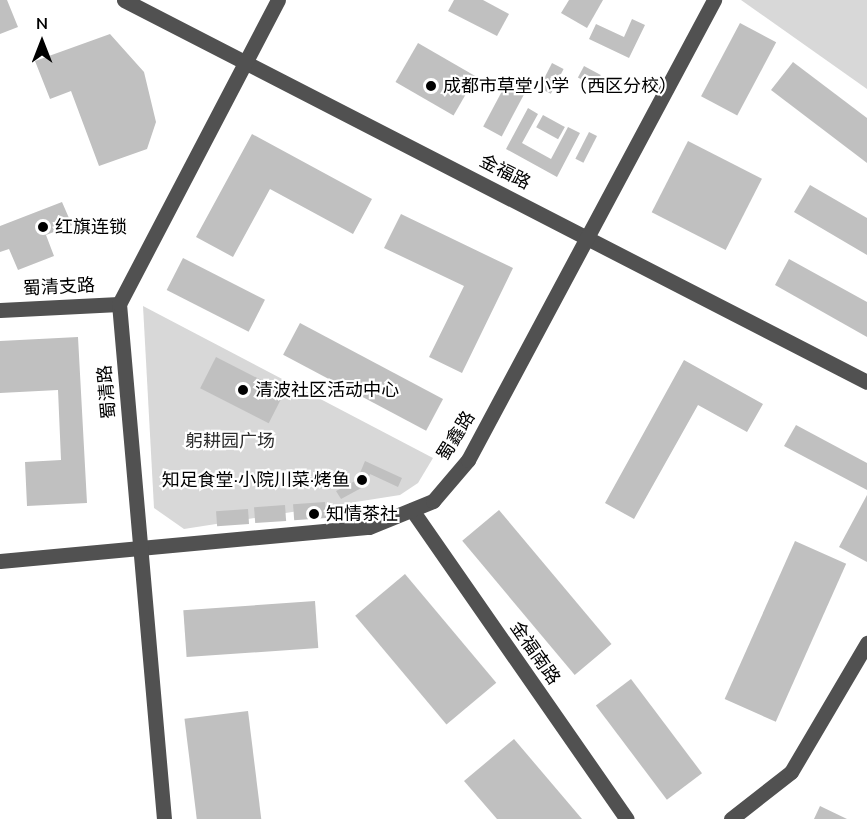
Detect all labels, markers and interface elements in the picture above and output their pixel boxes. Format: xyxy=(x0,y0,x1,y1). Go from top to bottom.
north arrow xyxy=(12,12,72,72)
text: N xyxy=(36,13,48,35)
place label: 成都市草堂小学（西区分校） xyxy=(443,75,677,97)
marker: 成都市草堂小学（西区分校） xyxy=(424,79,438,93)
street label: 金福路 xyxy=(476,150,534,194)
place label: 红旗连锁 xyxy=(55,216,127,238)
marker: 红旗连锁 xyxy=(36,220,50,234)
street label: 蜀清支路 xyxy=(22,274,96,300)
street label: 蜀清路 xyxy=(94,364,120,420)
place label: 清波社区活动中心 xyxy=(255,379,399,401)
marker: 清波社区活动中心 xyxy=(236,383,250,397)
street label: 蜀鑫路 xyxy=(433,407,479,465)
park label: 躬耕园广场 xyxy=(185,430,275,452)
place label: 知足食堂·小院川菜·烤鱼 xyxy=(162,469,350,491)
marker: 知足食堂·小院川菜·烤鱼 xyxy=(355,473,369,487)
place label: 知情茶社 xyxy=(326,503,398,525)
marker: 知情茶社 xyxy=(307,507,321,521)
street label: 金福南路 xyxy=(506,617,564,689)

